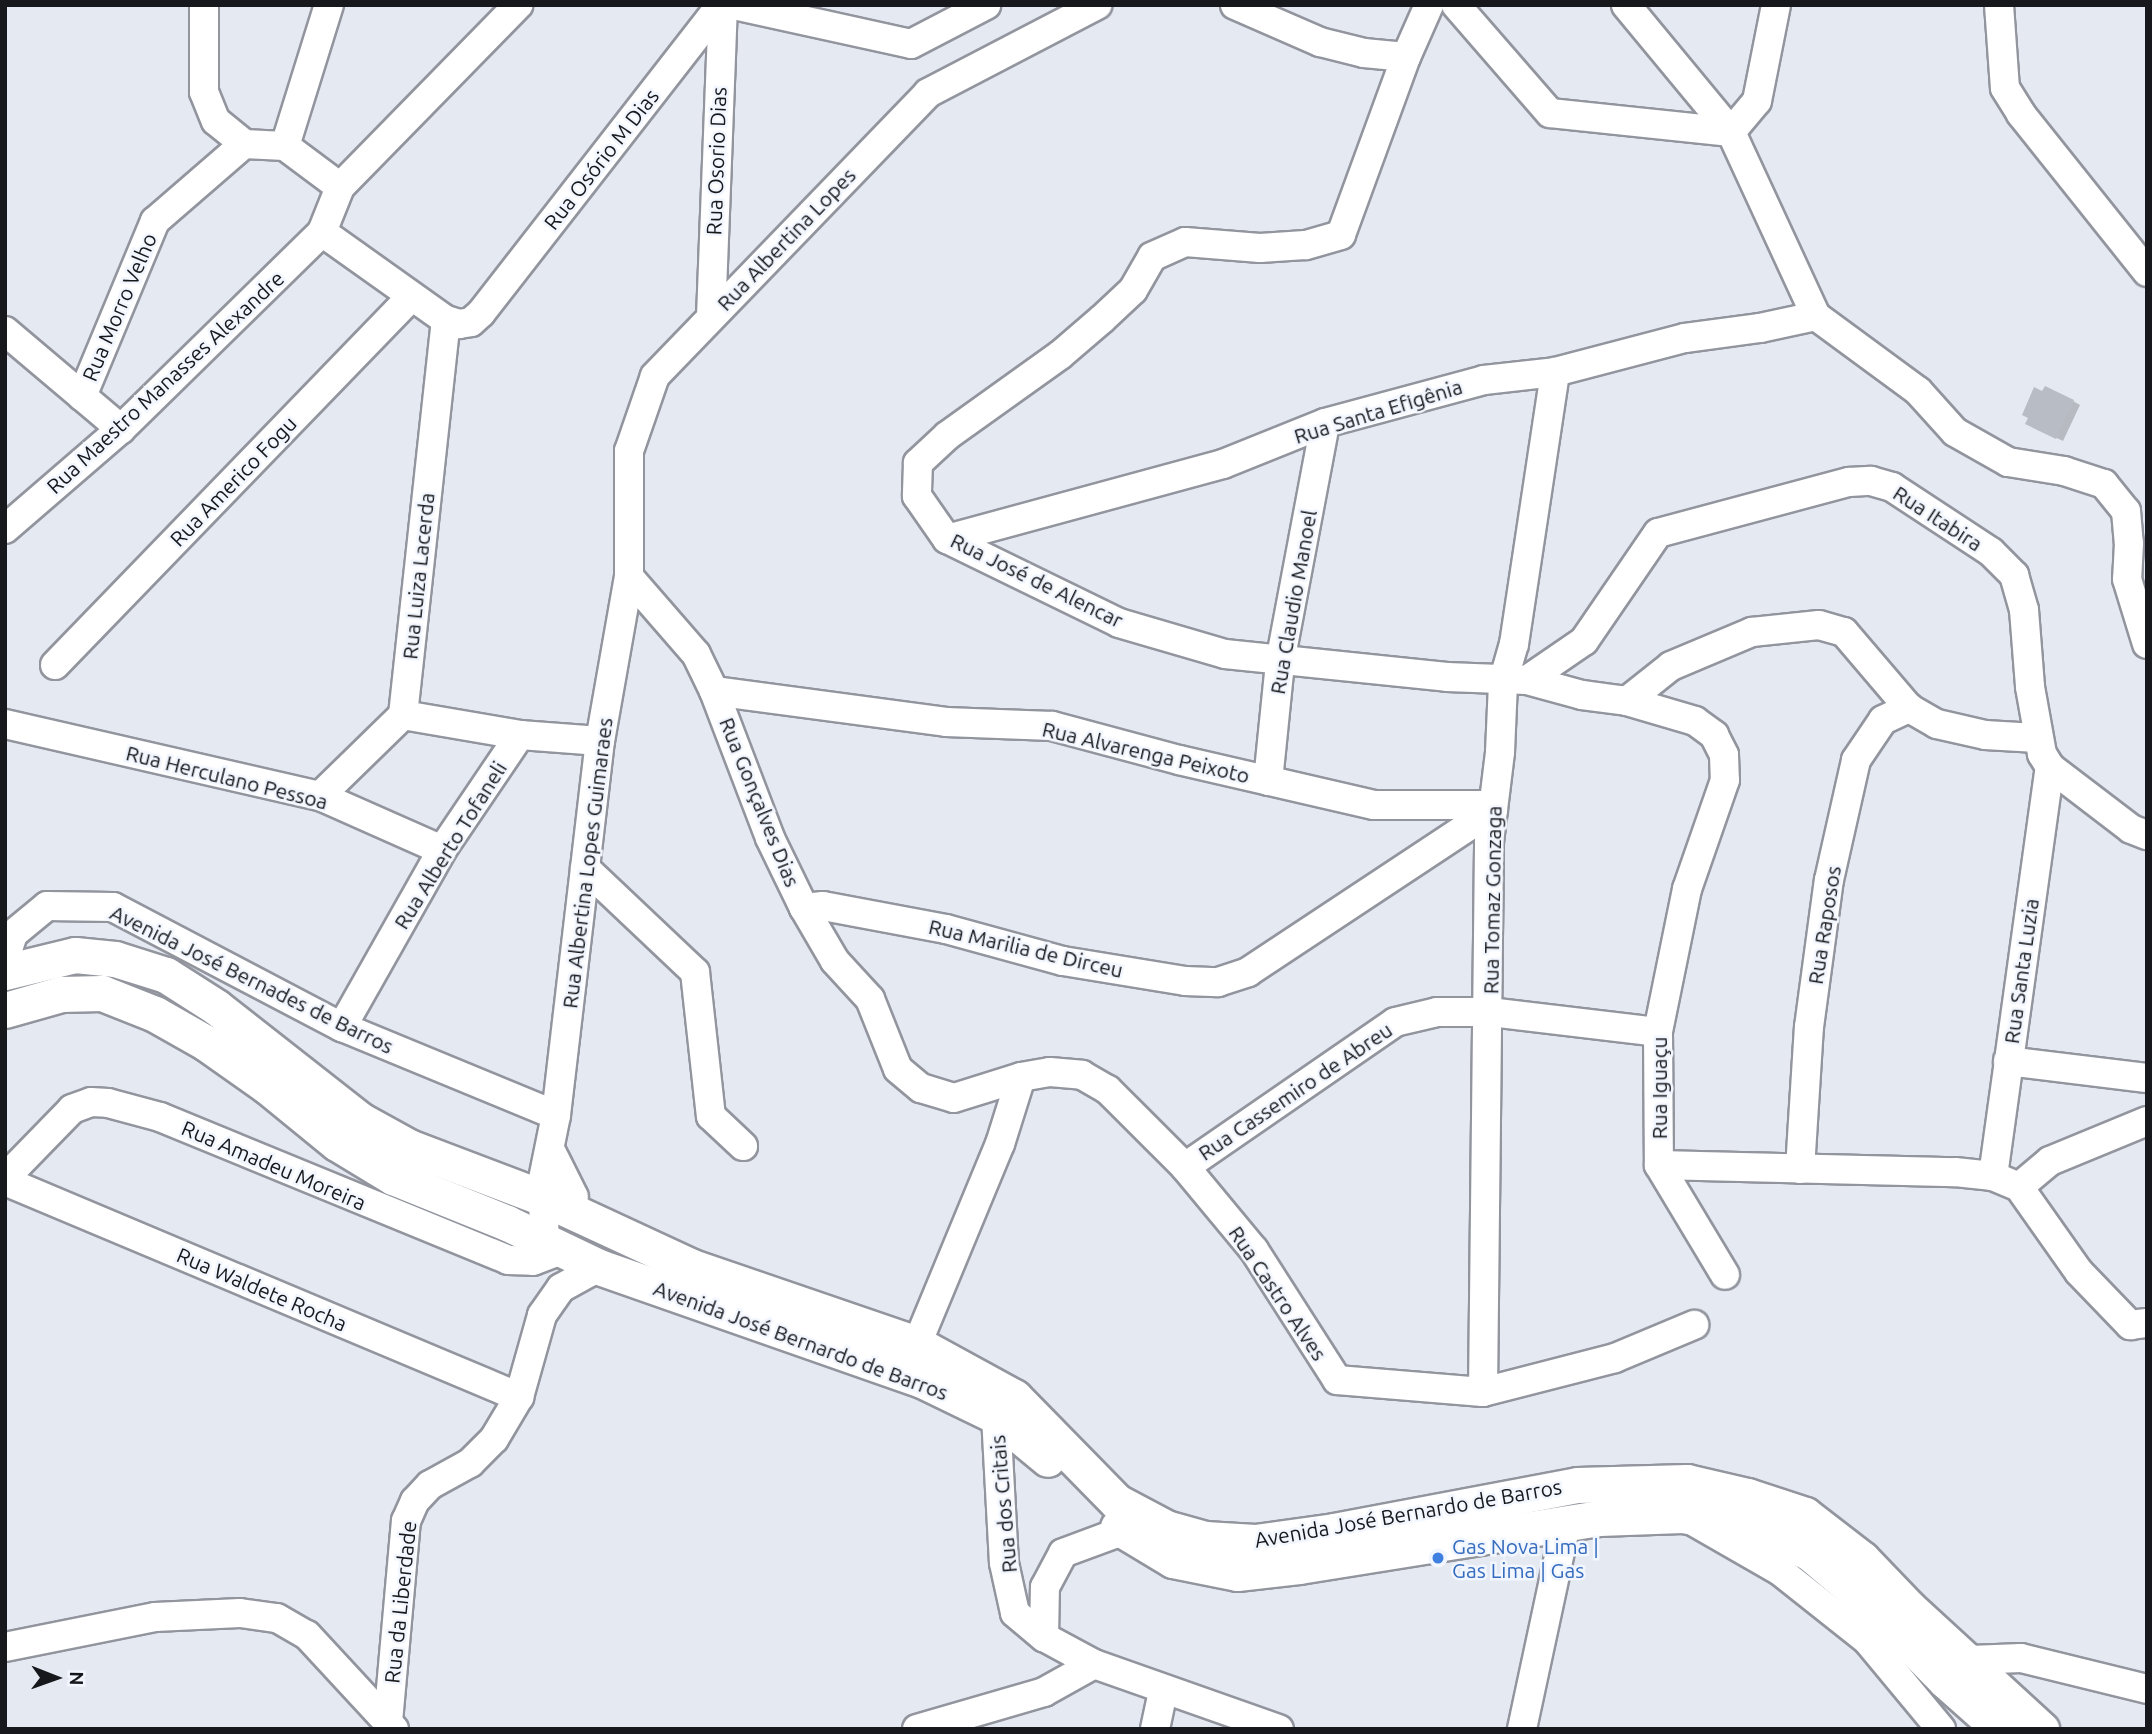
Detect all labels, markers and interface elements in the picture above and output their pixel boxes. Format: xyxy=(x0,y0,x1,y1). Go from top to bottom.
street label: Rua Osório M Dias xyxy=(538,84,664,234)
street label: Rua Osorio Dias xyxy=(701,86,731,236)
street label: Rua Albertina Lopes xyxy=(711,162,861,316)
street label: Rua Morro Velho xyxy=(77,229,161,385)
street label: Rua Maestro Manasses Alexandre xyxy=(41,265,289,499)
street label: Rua Santa Efigênia xyxy=(1291,373,1465,449)
street label: Rua Americo Fogu xyxy=(164,411,302,551)
street label: Rua Itabira xyxy=(1889,480,1987,556)
street label: Rua Luiza Lacerda xyxy=(397,491,439,661)
street label: Rua Claudio Manoel xyxy=(1264,508,1322,696)
street label: Rua José de Alencar xyxy=(947,527,1127,633)
street label: Rua Gonçalves Dias xyxy=(715,714,805,890)
street label: Rua Albertina Lopes Guimaraes xyxy=(557,716,617,1010)
street label: Rua Alvarenga Peixoto xyxy=(1040,716,1252,788)
street label: Rua Herculano Pessoa xyxy=(123,740,331,814)
street label: Rua Alberto Tofaneli xyxy=(388,757,512,933)
street label: Rua Tomaz Gonzaga xyxy=(1478,806,1506,994)
street label: Rua Raposos xyxy=(1802,864,1846,986)
street label: Rua Santa Luzia xyxy=(1998,897,2044,1045)
street label: Avenida José Bernades de Barros xyxy=(106,899,398,1059)
street label: Rua Marilia de Dirceu xyxy=(926,913,1126,983)
street label: Rua Cassemiro de Abreu xyxy=(1193,1017,1397,1165)
street label: Rua Iguaçu xyxy=(1646,1037,1672,1139)
street label: Rua Amadeu Moreira xyxy=(178,1115,370,1215)
street label: Rua Castro Alves xyxy=(1224,1221,1332,1365)
street label: Rua Waldete Rocha xyxy=(173,1242,351,1336)
street label: Avenida José Bernardo de Barros xyxy=(650,1275,952,1405)
street label: Rua dos Critais xyxy=(984,1434,1022,1574)
street label: Avenida José Bernardo de Barros xyxy=(1252,1474,1564,1552)
street label: Rua da Liberdade xyxy=(379,1520,421,1684)
place label: Gas Nova Lima | Gas Lima | Gas xyxy=(1452,1533,1599,1583)
marker: Gas Nova Lima | Gas Lima | Gas xyxy=(1430,1550,1446,1566)
north arrow xyxy=(21,1643,91,1713)
text: N xyxy=(66,1671,88,1686)

